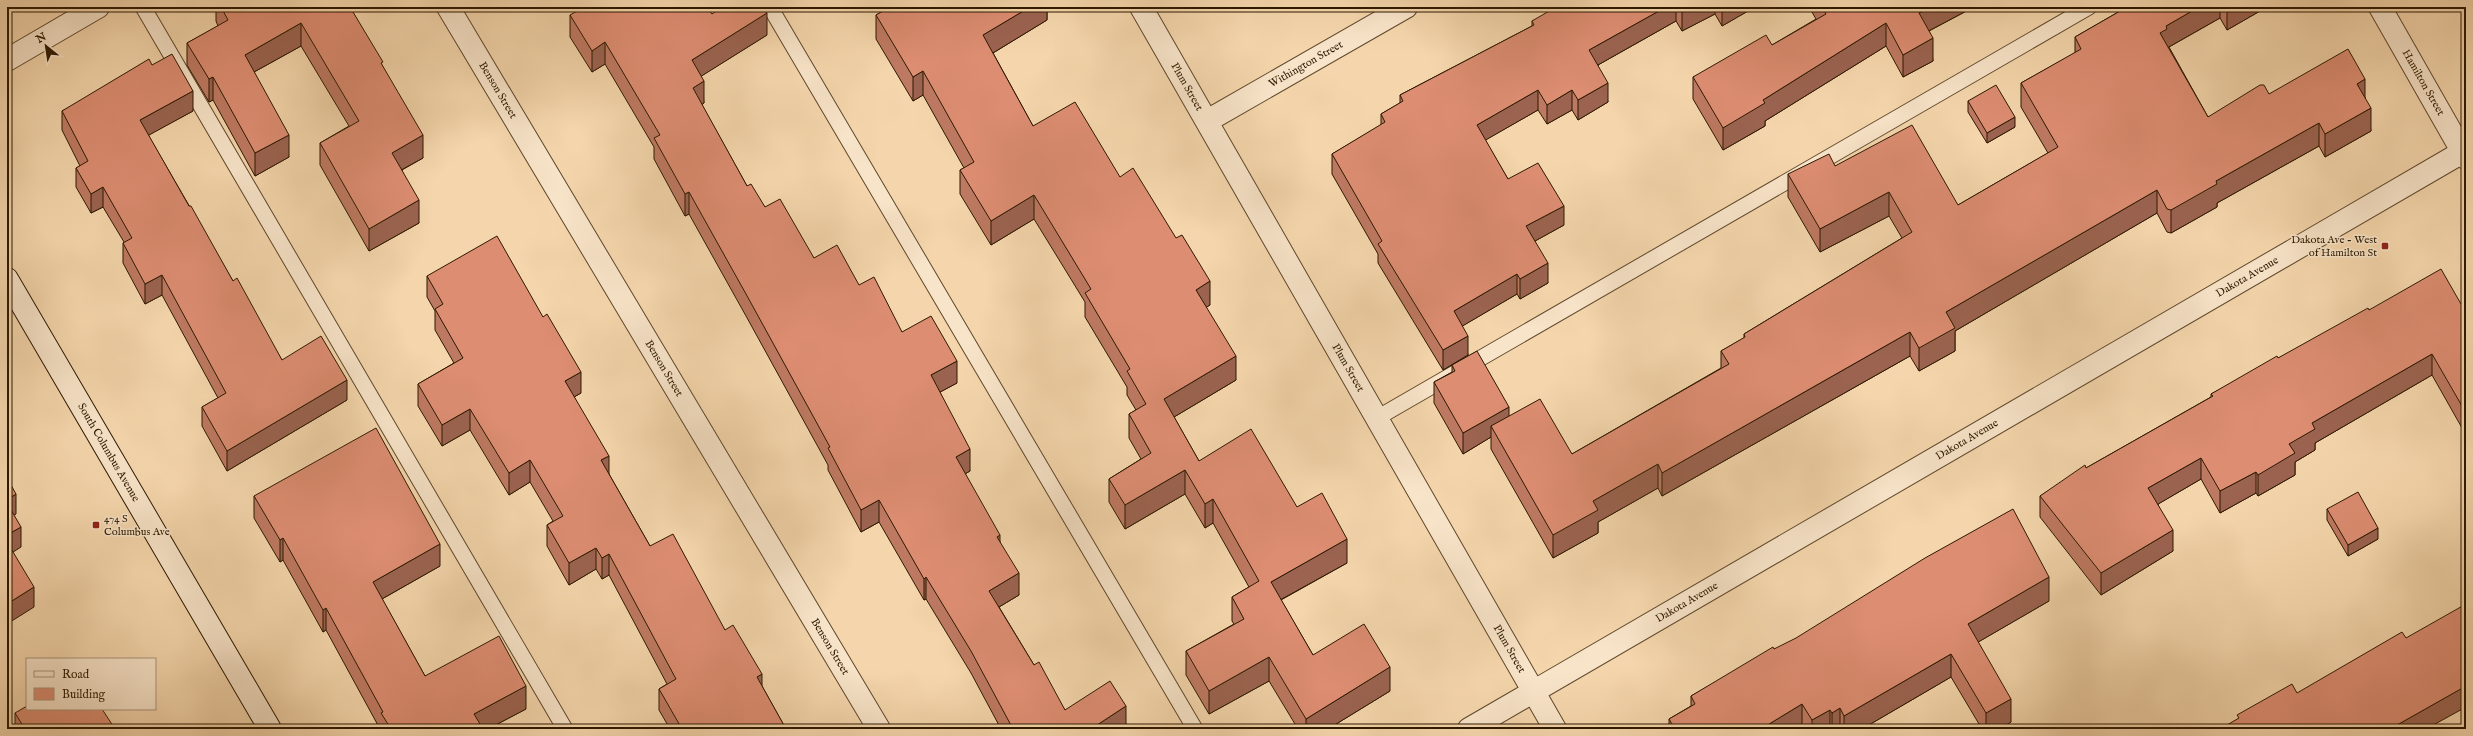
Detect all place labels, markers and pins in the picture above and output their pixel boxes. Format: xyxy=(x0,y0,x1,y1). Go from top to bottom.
place label: Dakota Ave - West of Hamilton St xyxy=(2291,233,2377,260)
marker: Dakota Ave - West of Hamilton St xyxy=(2380,241,2390,251)
place label: 474 S Columbus Ave xyxy=(104,512,170,539)
marker: 474 S Columbus Ave xyxy=(91,520,101,530)

